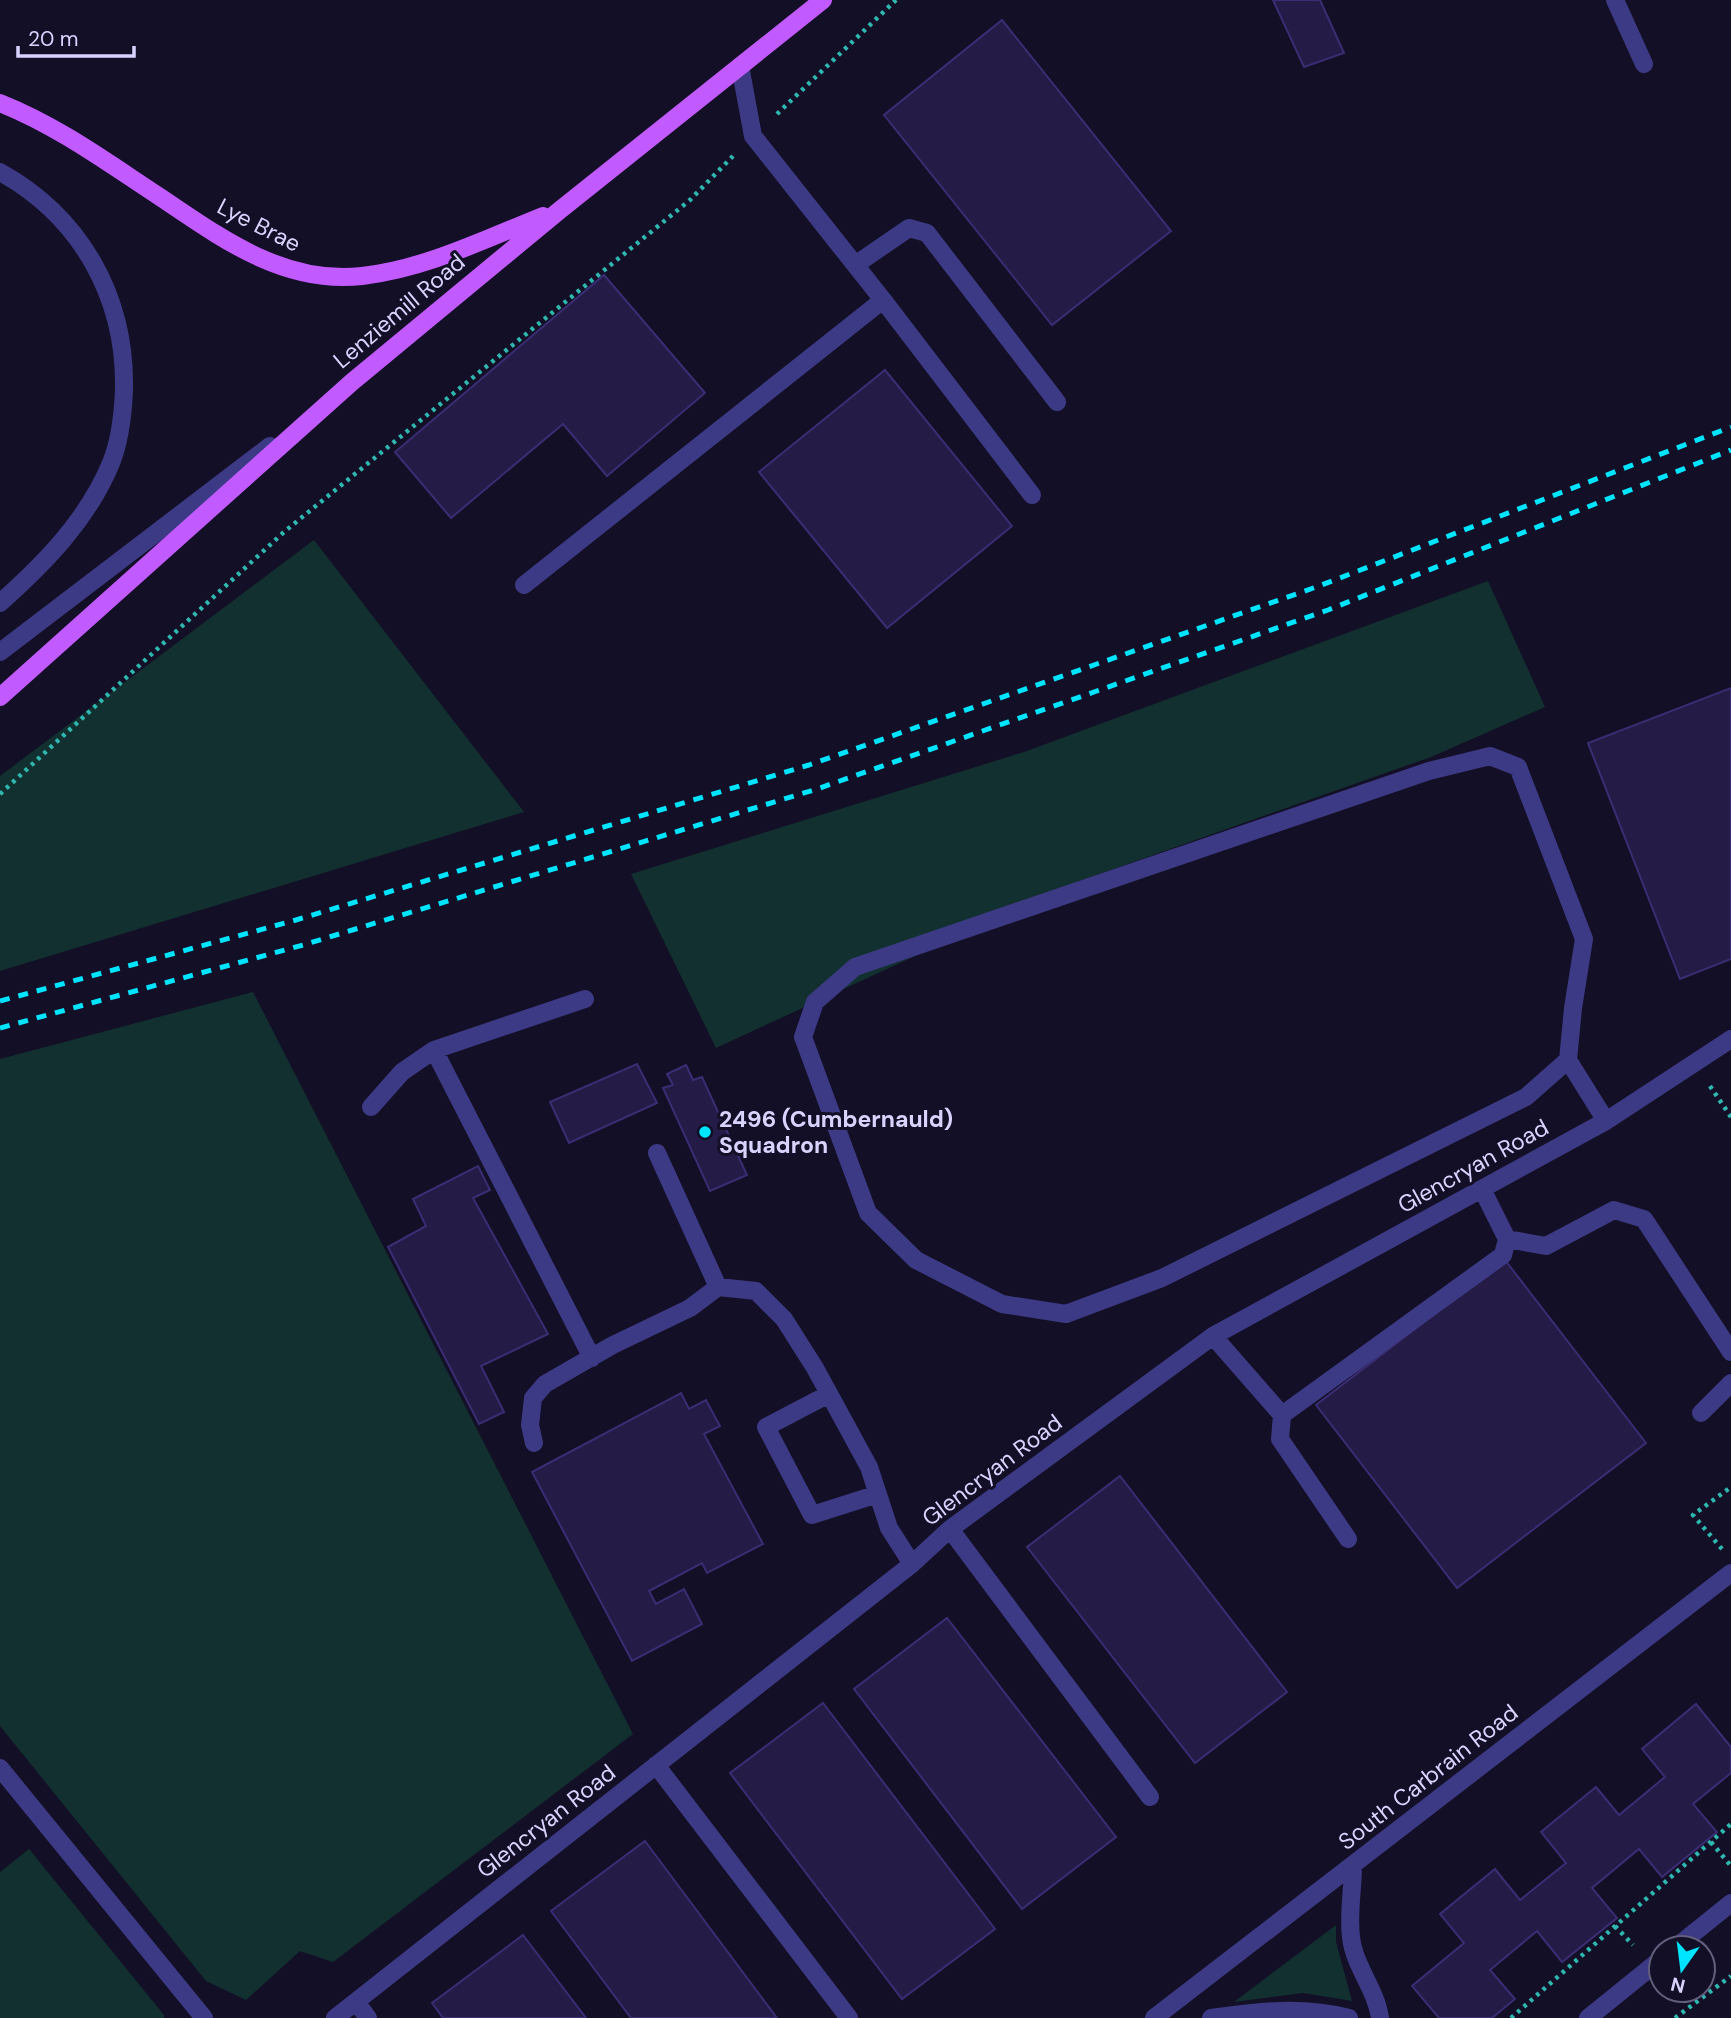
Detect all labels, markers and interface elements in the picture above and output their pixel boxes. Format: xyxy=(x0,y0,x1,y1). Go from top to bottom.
scale bar xyxy=(18,14,133,58)
text: 20 m xyxy=(28,25,79,53)
street label: Lye Brae xyxy=(212,191,306,259)
street label: Lenziemill Road xyxy=(327,247,471,375)
place label: 2496 (Cumbernauld) Squadron xyxy=(719,1104,953,1160)
street label: Glencryan Road xyxy=(1392,1112,1554,1220)
marker: 2496 (Cumbernauld) Squadron xyxy=(697,1124,713,1140)
street label: Glencryan Road xyxy=(916,1407,1068,1533)
street label: South Carbrain Road xyxy=(1332,1698,1524,1856)
street label: Glencryan Road xyxy=(471,1757,621,1885)
north arrow xyxy=(1647,1934,1717,2004)
text: N xyxy=(1668,1971,1688,1999)

